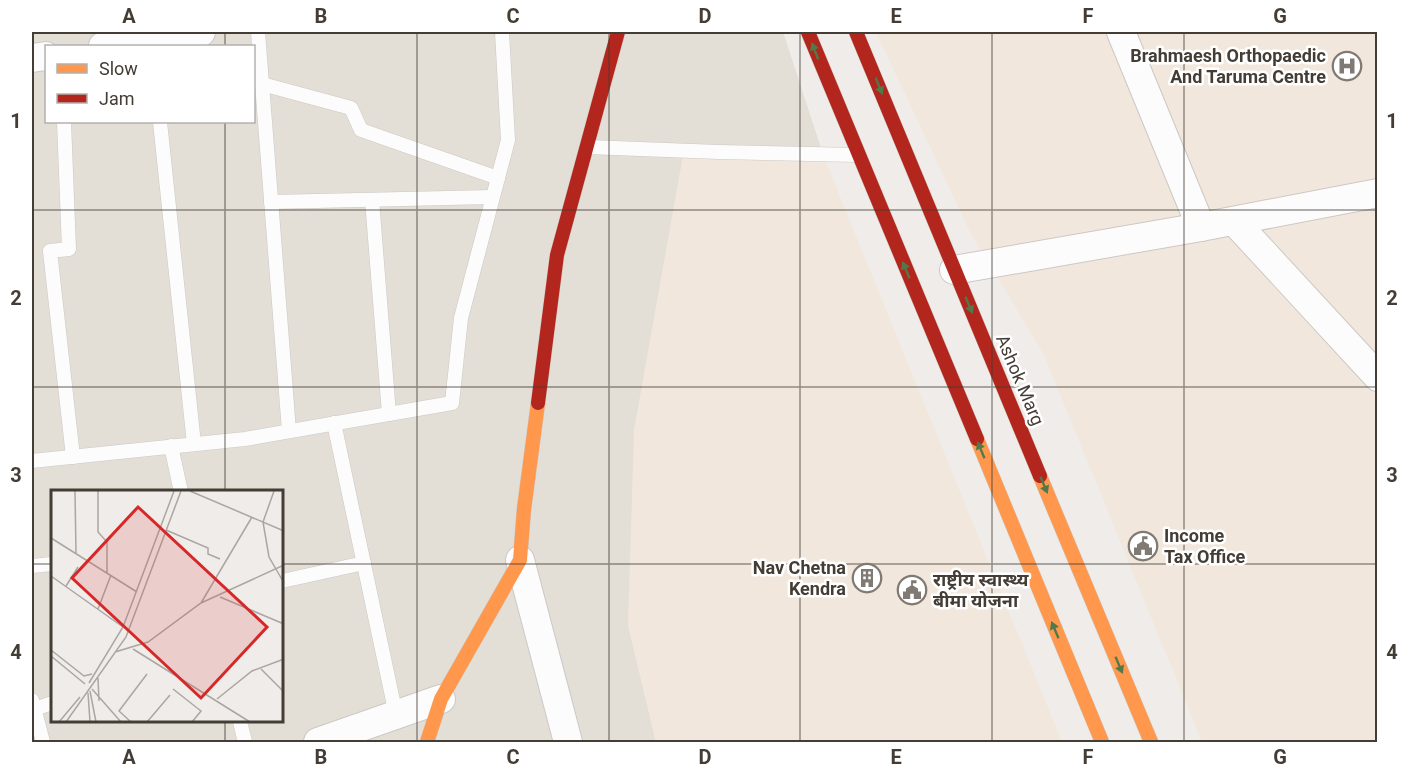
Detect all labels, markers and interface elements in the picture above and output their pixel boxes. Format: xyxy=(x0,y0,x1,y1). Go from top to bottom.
text: A xyxy=(122,4,136,28)
text: B xyxy=(315,4,327,28)
text: C xyxy=(506,4,520,28)
text: D xyxy=(699,4,712,28)
text: E xyxy=(890,4,902,28)
text: F xyxy=(1083,4,1094,28)
text: G xyxy=(1273,4,1287,28)
one-way arrow xyxy=(810,42,820,60)
legend xyxy=(45,45,255,123)
place label: Brahmaesh Orthopaedic And Taruma Centre xyxy=(1130,45,1326,87)
hospital icon: Brahmaesh Orthopaedic And Taruma Centre xyxy=(1331,50,1363,82)
text: Slow xyxy=(99,58,138,79)
one-way arrow xyxy=(874,77,884,95)
text: Jam xyxy=(99,88,135,109)
text: 1 xyxy=(10,109,22,133)
text: 1 xyxy=(1386,109,1398,133)
one-way arrow xyxy=(901,261,910,279)
text: 2 xyxy=(10,286,22,310)
text: 2 xyxy=(1386,286,1398,310)
one-way arrow xyxy=(965,296,974,314)
street label: Ashok Marg xyxy=(992,331,1049,428)
one-way arrow xyxy=(976,441,986,459)
text: 3 xyxy=(10,463,22,487)
text: 3 xyxy=(1386,463,1398,487)
one-way arrow xyxy=(1040,476,1049,494)
inset map xyxy=(51,490,284,723)
place label: Income Tax Office xyxy=(1164,525,1246,567)
public building icon: Income Tax Office xyxy=(1127,530,1159,562)
place label: Nav Chetna Kendra xyxy=(753,557,846,599)
building icon: Nav Chetna Kendra xyxy=(851,562,883,594)
place label: राष्ट्रीय स्वास्थ्य बीमा योजना xyxy=(933,569,1029,611)
public building icon: राष्ट्रीय स्वास्थ्य बीमा योजना xyxy=(896,574,928,606)
one-way arrow xyxy=(1050,621,1060,639)
text: 4 xyxy=(10,640,22,664)
text: 4 xyxy=(1386,640,1398,664)
one-way arrow xyxy=(1115,656,1124,674)
text: A xyxy=(122,745,136,769)
text: B xyxy=(315,745,327,769)
text: C xyxy=(506,745,520,769)
text: D xyxy=(699,745,712,769)
text: E xyxy=(890,745,902,769)
text: F xyxy=(1083,745,1094,769)
text: G xyxy=(1273,745,1287,769)

